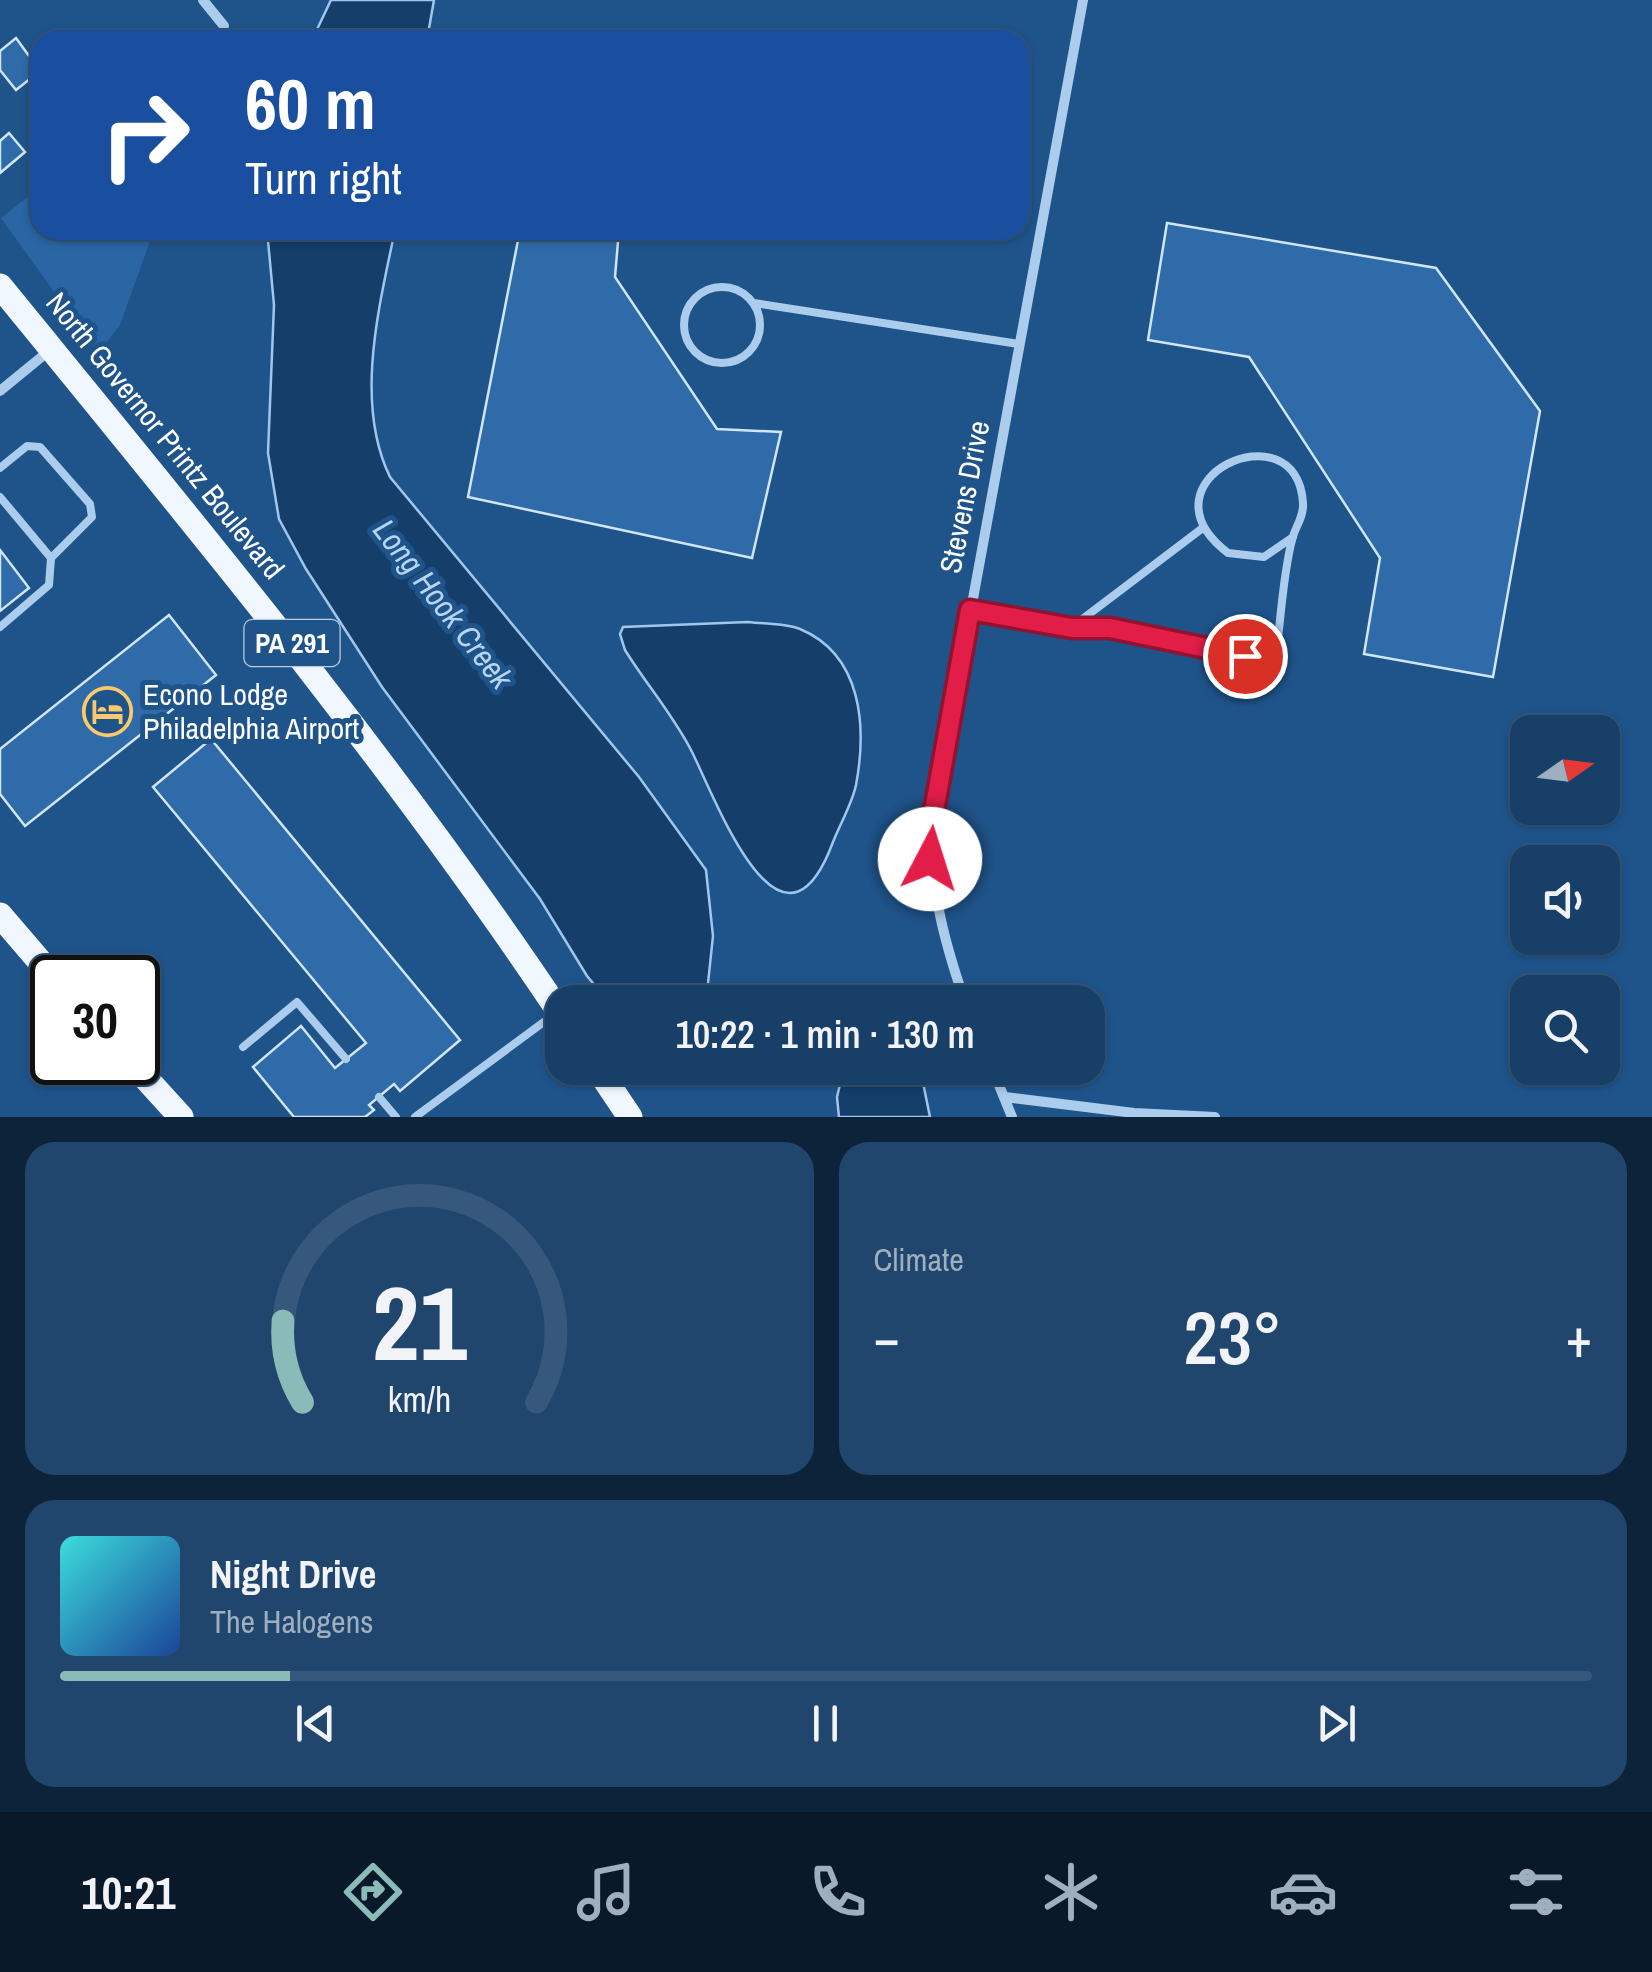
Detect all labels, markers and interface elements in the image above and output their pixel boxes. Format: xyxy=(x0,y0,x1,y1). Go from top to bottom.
text: 60 m xyxy=(245,57,376,151)
icon: right xyxy=(80,70,210,200)
text: Turn right xyxy=(245,147,402,208)
street label: North Governor Printz Boulevard xyxy=(38,284,294,587)
street label: Stevens Drive xyxy=(930,417,998,576)
water label: Long Hook Creek xyxy=(364,510,524,698)
pin xyxy=(1203,614,1288,699)
road number: PA 291 xyxy=(244,620,340,666)
icon: arrive xyxy=(1218,629,1273,684)
place label: Econo Lodge Philadelphia Airport xyxy=(143,674,359,748)
hotel icon: Econo Lodge Philadelphia Airport xyxy=(82,686,134,738)
north arrow xyxy=(1510,715,1620,825)
map controls xyxy=(1510,715,1620,1085)
position arrow xyxy=(878,807,982,911)
button: sound xyxy=(1510,845,1620,955)
speed limit sign: 30 xyxy=(30,955,160,1085)
button: search xyxy=(1510,975,1620,1085)
text: 10:22 · 1 min · 130 m xyxy=(675,1009,975,1060)
text: Climate xyxy=(874,1238,964,1281)
text: 21 xyxy=(372,1252,467,1392)
text: 23° xyxy=(1184,1286,1282,1387)
text: − xyxy=(874,1300,900,1374)
text: + xyxy=(1566,1300,1592,1374)
text: km/h xyxy=(387,1375,451,1423)
text: Night Drive xyxy=(210,1549,376,1600)
text: The Halogens xyxy=(210,1600,373,1643)
icon: previous xyxy=(288,1696,343,1751)
icon: pause xyxy=(798,1696,853,1751)
icon: next xyxy=(1309,1696,1364,1751)
icon: directions xyxy=(338,1857,408,1927)
icon: music xyxy=(571,1857,641,1927)
icon: phone xyxy=(803,1857,873,1927)
icon: climate xyxy=(1036,1857,1106,1927)
icon: car xyxy=(1268,1857,1338,1927)
icon: filters xyxy=(1501,1857,1571,1927)
text: 10:21 xyxy=(81,1862,176,1923)

